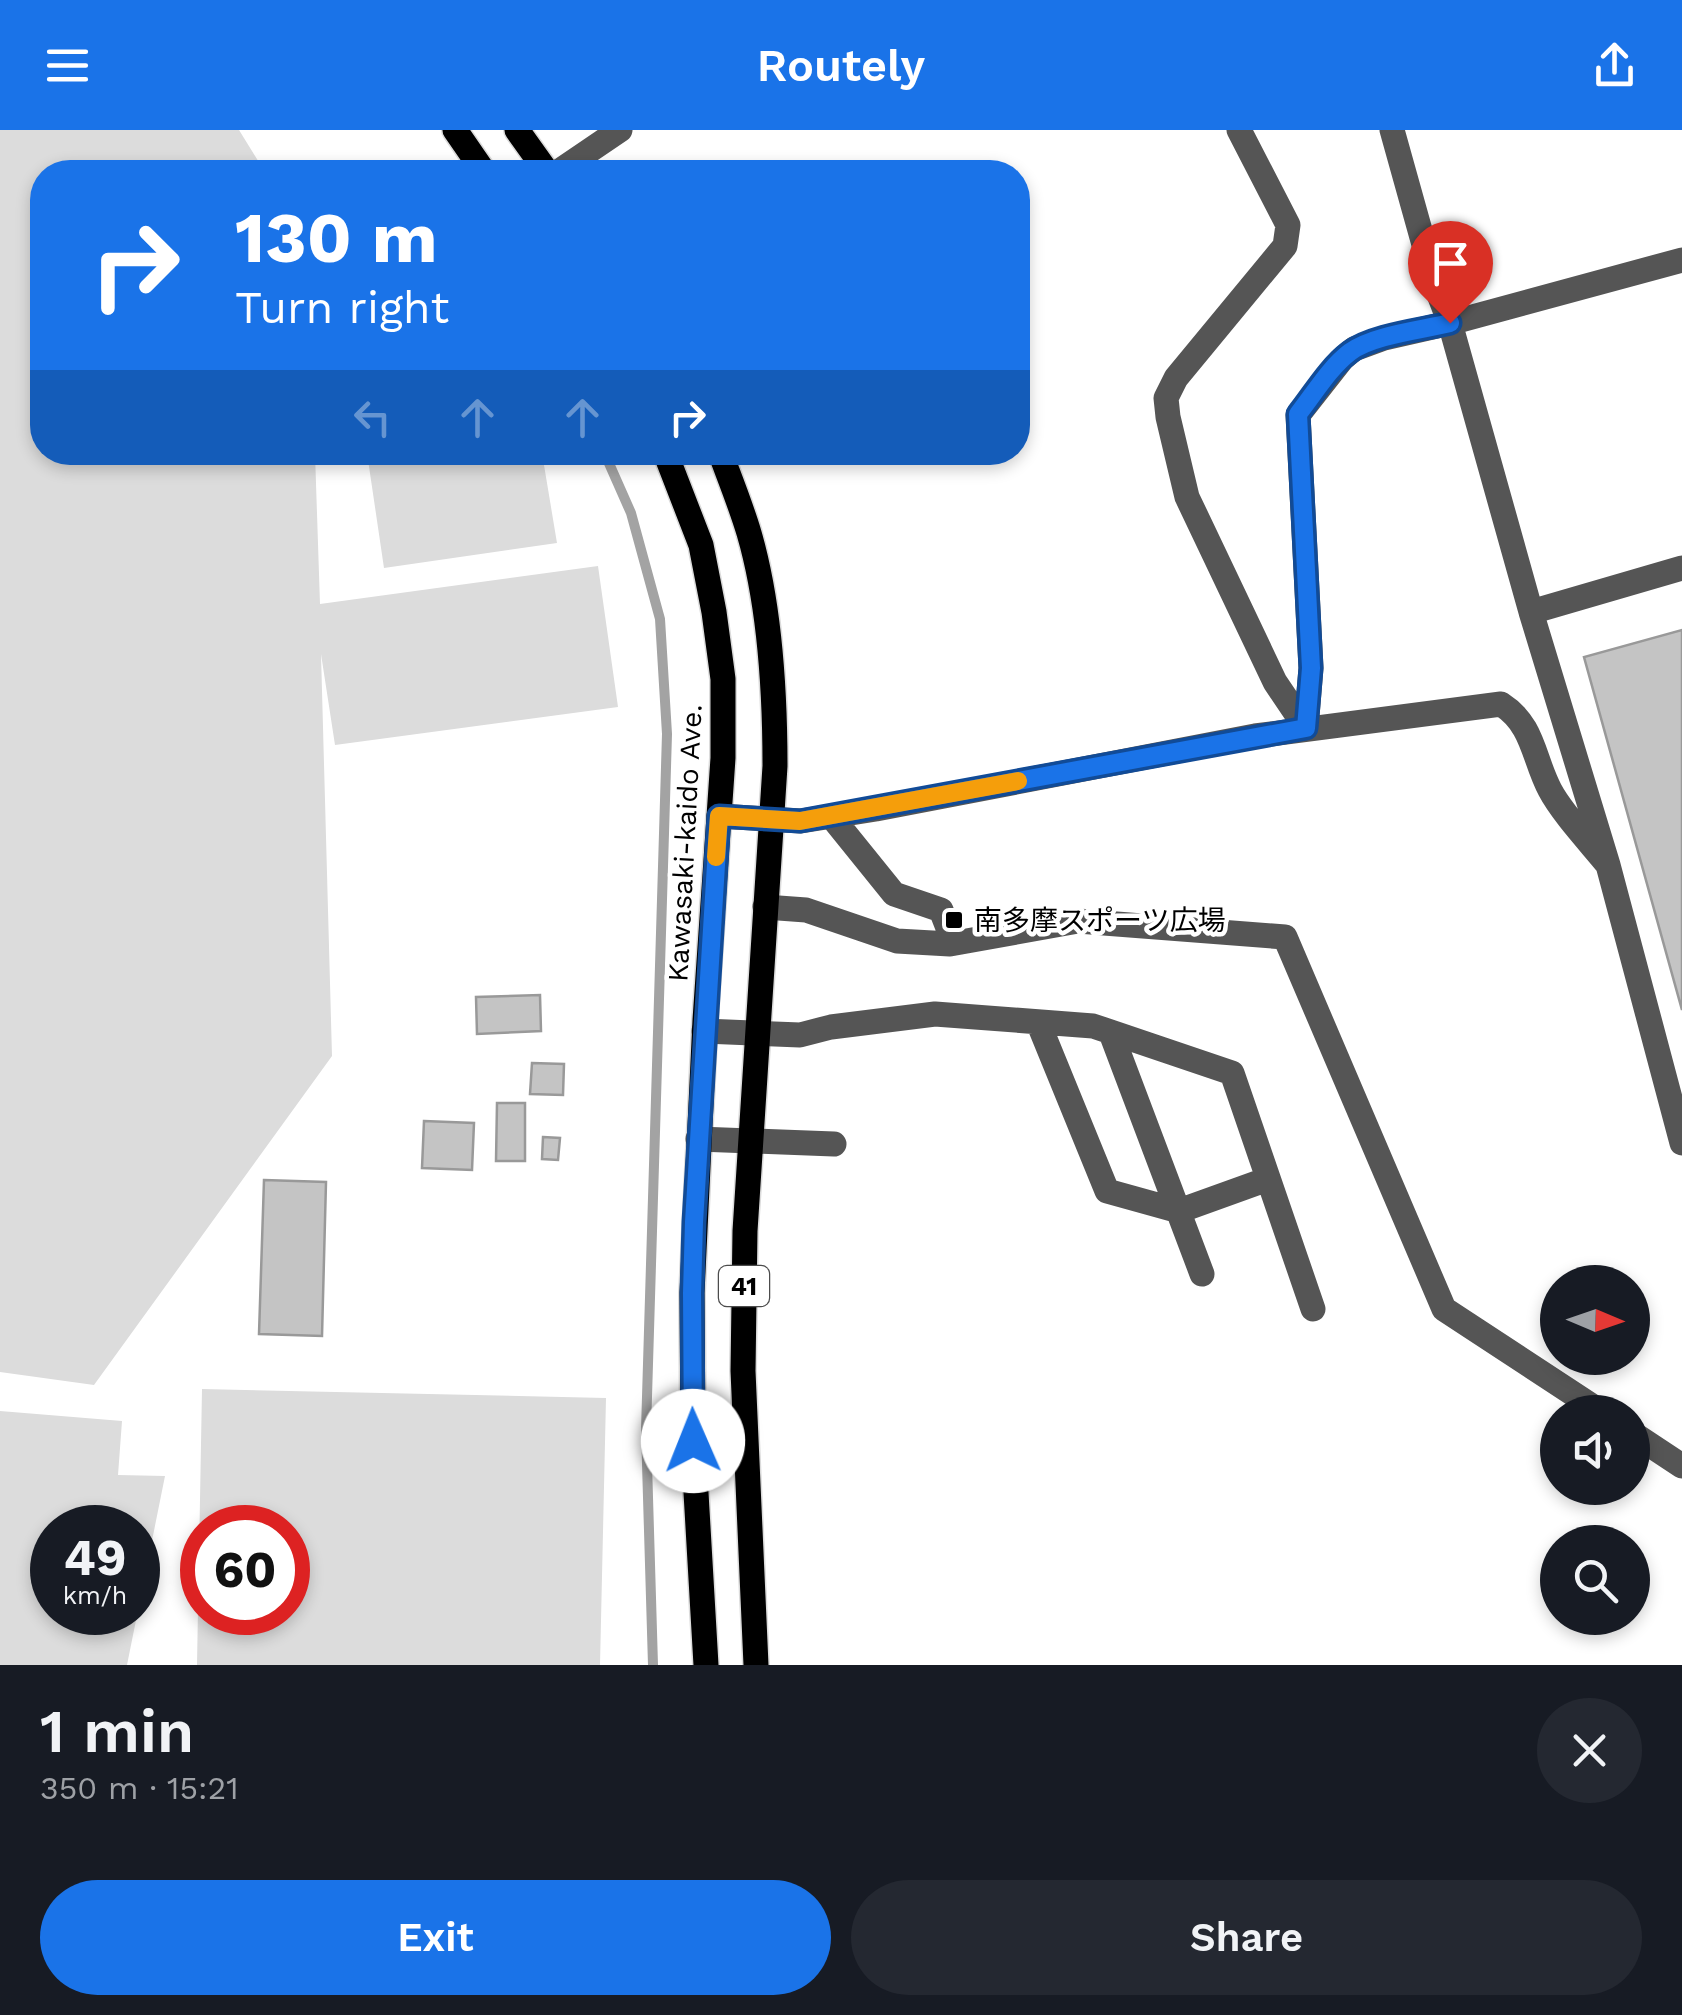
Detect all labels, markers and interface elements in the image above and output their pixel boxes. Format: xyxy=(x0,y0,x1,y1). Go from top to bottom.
icon: menu xyxy=(40,38,95,93)
icon: share xyxy=(1587,38,1642,93)
text: Routely xyxy=(757,39,925,92)
text: 130 m xyxy=(235,197,438,279)
icon: right xyxy=(70,200,200,330)
pin xyxy=(1408,221,1493,324)
icon: arrive xyxy=(1423,236,1478,291)
text: Turn right xyxy=(235,281,449,334)
icon: left xyxy=(345,390,400,445)
icon: ahead xyxy=(450,390,505,445)
icon: ahead xyxy=(555,390,610,445)
icon: right xyxy=(660,390,715,445)
street label: Kawasaki-kaido Ave. xyxy=(661,703,709,983)
place label: 南多摩スポーツ広場 xyxy=(974,904,1225,937)
marker: 南多摩スポーツ広場 xyxy=(943,909,965,931)
north arrow xyxy=(1540,1265,1650,1375)
map controls xyxy=(1540,1265,1650,1635)
road number: 41 xyxy=(719,1266,769,1306)
position arrow xyxy=(641,1389,745,1493)
button: sound xyxy=(1540,1395,1650,1505)
speed limit sign: 60 xyxy=(180,1505,310,1635)
button: search xyxy=(1540,1525,1650,1635)
text: 49 xyxy=(63,1528,127,1587)
text: km/h xyxy=(63,1581,127,1610)
text: 1 min xyxy=(40,1696,194,1767)
button: close xyxy=(1537,1698,1642,1803)
text: 350 m · 15:21 xyxy=(40,1769,239,1807)
button: Exit xyxy=(40,1880,831,1995)
button: Share xyxy=(851,1880,1642,1995)

